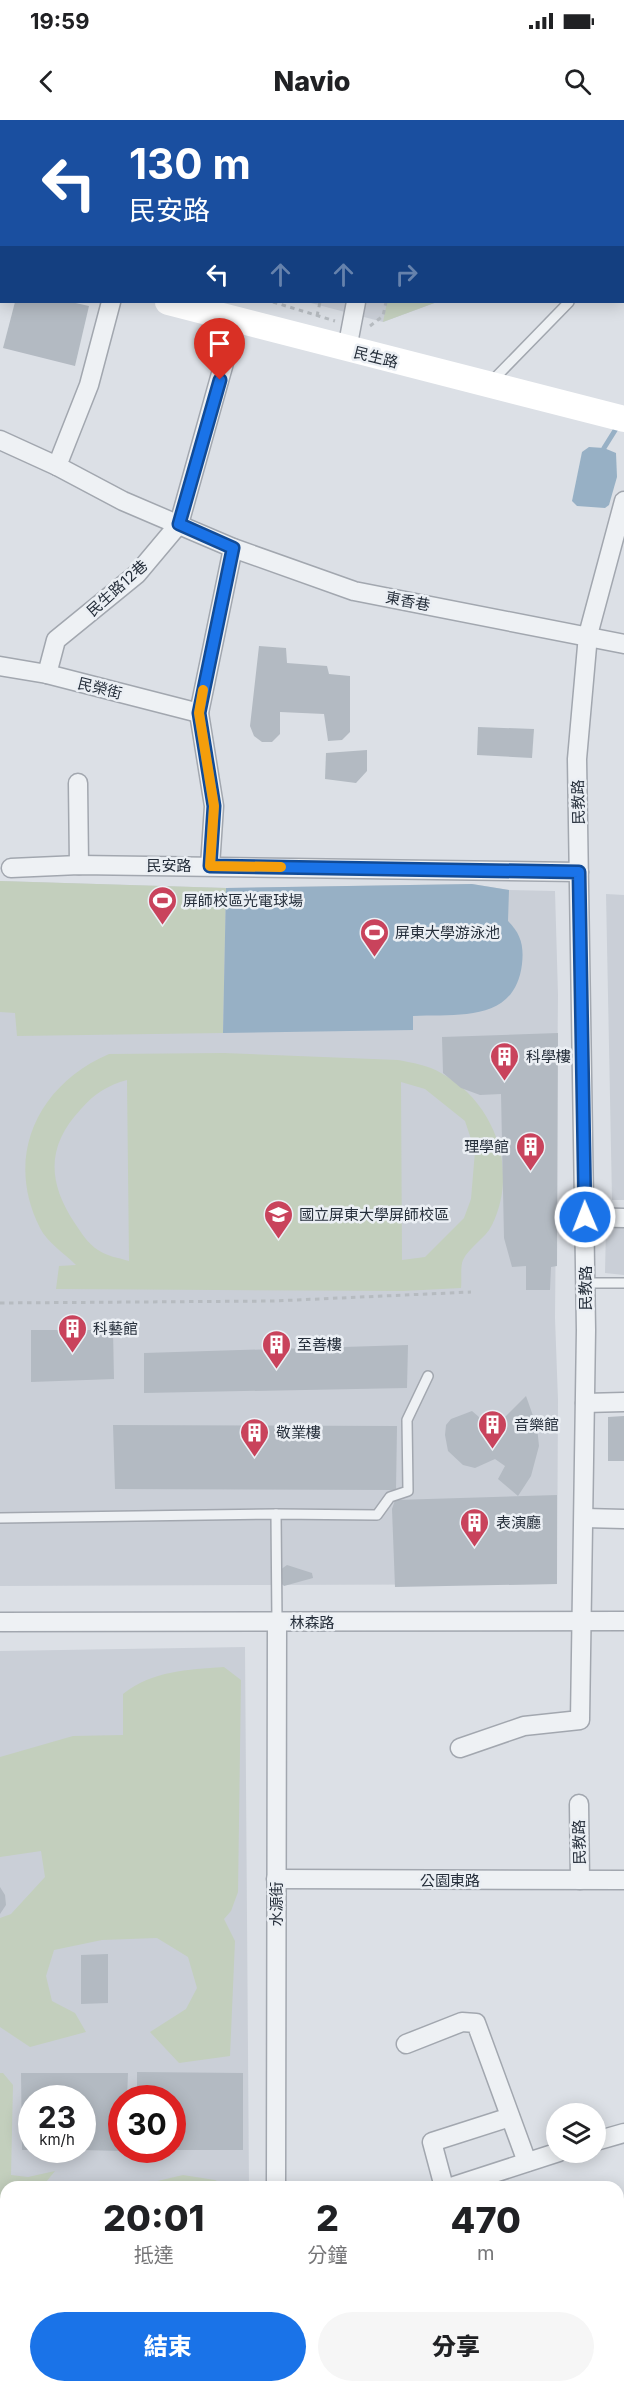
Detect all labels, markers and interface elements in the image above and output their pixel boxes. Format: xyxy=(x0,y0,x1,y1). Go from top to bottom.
text: 19:59 xyxy=(30,8,89,34)
icon: back xyxy=(30,65,63,98)
text: Navio xyxy=(273,65,351,98)
icon: search xyxy=(561,65,594,98)
text: 130 m xyxy=(129,138,251,189)
icon: left xyxy=(30,144,108,222)
text: 民安路 xyxy=(129,194,210,227)
icon: left xyxy=(201,258,234,291)
icon: ahead xyxy=(264,258,297,291)
icon: ahead xyxy=(327,258,360,291)
icon: right xyxy=(390,258,423,291)
pin xyxy=(194,318,245,380)
icon: arrive xyxy=(203,327,236,360)
street label: 民生路 xyxy=(352,342,400,372)
street label: 民生路12巷 xyxy=(83,556,151,620)
street label: 東香巷 xyxy=(384,587,432,615)
street label: 民榮街 xyxy=(76,673,124,703)
street label: 民教路 xyxy=(568,779,588,825)
street label: 民安路 xyxy=(146,856,192,875)
sports icon: 屏師校區光電球場 xyxy=(146,884,178,926)
place label: 屏師校區光電球場 xyxy=(183,891,303,910)
sports icon: 屏東大學游泳池 xyxy=(358,916,390,958)
place label: 屏東大學游泳池 xyxy=(395,923,500,942)
building icon: 科學樓 xyxy=(489,1040,521,1082)
place label: 科學樓 xyxy=(526,1047,571,1066)
building icon: 理學館 xyxy=(514,1130,546,1172)
place label: 理學館 xyxy=(464,1137,509,1156)
position arrow xyxy=(553,1185,617,1249)
school or university icon: 國立屏東大學屏師校區 xyxy=(262,1198,294,1240)
place label: 國立屏東大學屏師校區 xyxy=(299,1205,449,1224)
street label: 民教路 xyxy=(576,1265,595,1311)
building icon: 科藝館 xyxy=(56,1312,88,1354)
place label: 科藝館 xyxy=(93,1319,138,1338)
building icon: 至善樓 xyxy=(260,1328,292,1370)
place label: 至善樓 xyxy=(297,1335,342,1354)
building icon: 音樂館 xyxy=(477,1408,509,1450)
place label: 音樂館 xyxy=(514,1415,559,1434)
building icon: 敬業樓 xyxy=(239,1416,271,1458)
place label: 敬業樓 xyxy=(276,1423,321,1442)
building icon: 表演廳 xyxy=(459,1506,491,1548)
place label: 表演廳 xyxy=(496,1513,541,1532)
street label: 林森路 xyxy=(289,1613,335,1632)
street label: 民教路 xyxy=(569,1819,589,1865)
street label: 公園東路 xyxy=(420,1871,480,1890)
street label: 水源街 xyxy=(267,1881,286,1927)
speed limit sign: 30 xyxy=(108,2085,186,2163)
text: 23 xyxy=(38,2099,76,2135)
map controls xyxy=(546,2103,606,2163)
button: layers xyxy=(546,2103,606,2163)
text: km/h xyxy=(39,2130,75,2149)
text: 20:01 xyxy=(103,2196,204,2240)
text: 2 xyxy=(316,2196,339,2240)
text: 470 xyxy=(451,2198,521,2242)
text: m xyxy=(477,2241,495,2265)
text: 抵達 xyxy=(134,2243,174,2267)
text: 分鐘 xyxy=(308,2243,348,2267)
button: 結束 xyxy=(30,2312,306,2381)
button: 分享 xyxy=(318,2312,594,2381)

